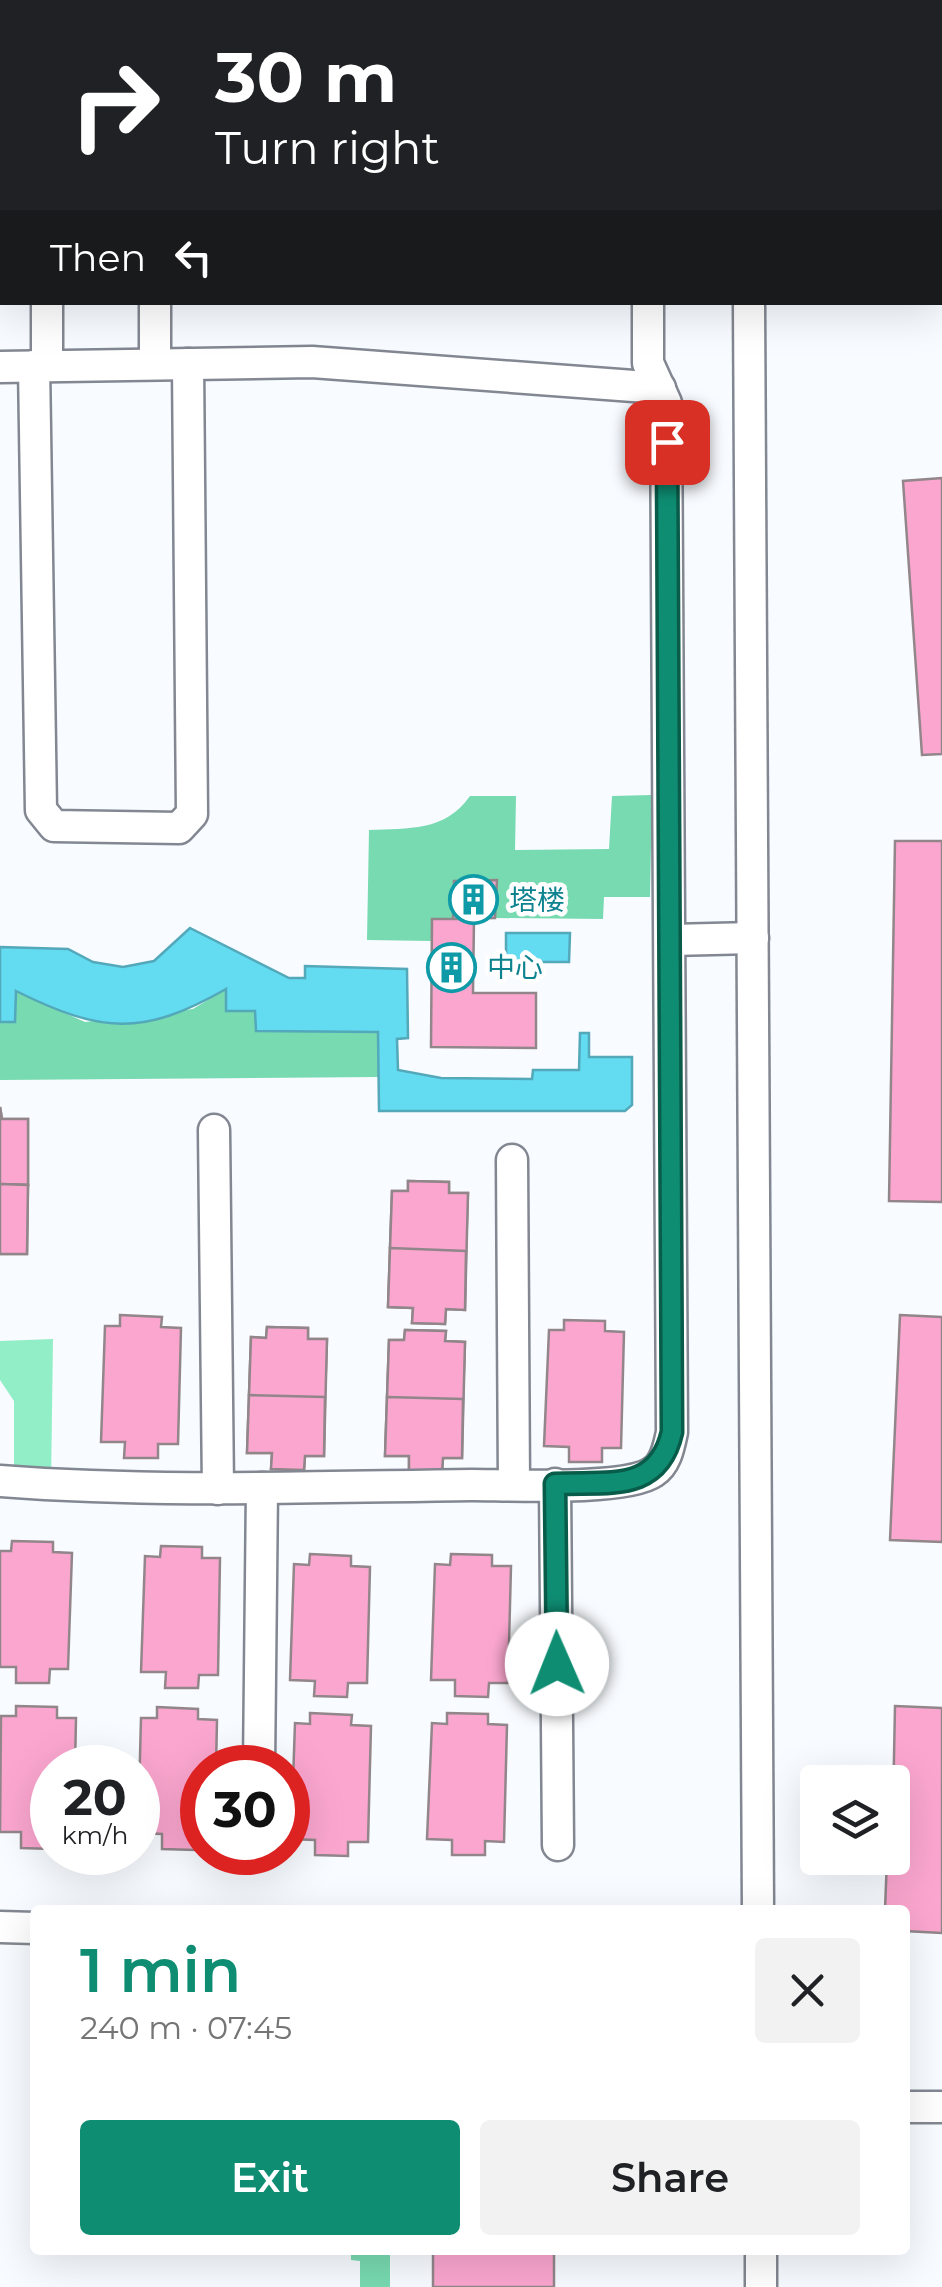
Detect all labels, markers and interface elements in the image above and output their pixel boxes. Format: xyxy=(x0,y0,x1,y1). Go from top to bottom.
text: 30 m xyxy=(215,34,397,120)
icon: right xyxy=(50,40,180,170)
text: Turn right xyxy=(215,120,440,175)
icon: left xyxy=(166,230,221,285)
text: Then xyxy=(50,234,146,281)
pin xyxy=(625,400,710,485)
icon: arrive xyxy=(640,415,695,470)
building icon: 塔楼 xyxy=(448,874,500,926)
place label: 塔楼 xyxy=(509,883,565,917)
building icon: 中心 xyxy=(426,941,478,993)
place label: 中心 xyxy=(487,950,543,984)
position arrow xyxy=(505,1612,609,1716)
speed limit sign: 30 xyxy=(180,1745,310,1875)
map controls xyxy=(800,1765,910,1875)
button: layers xyxy=(800,1765,910,1875)
text: 20 xyxy=(63,1767,127,1828)
text: km/h xyxy=(62,1820,128,1850)
text: 1 min xyxy=(80,1934,241,2007)
button: close xyxy=(755,1938,860,2043)
text: 240 m · 07:45 xyxy=(80,2008,292,2047)
button: Exit xyxy=(80,2120,460,2235)
button: Share xyxy=(480,2120,860,2235)

